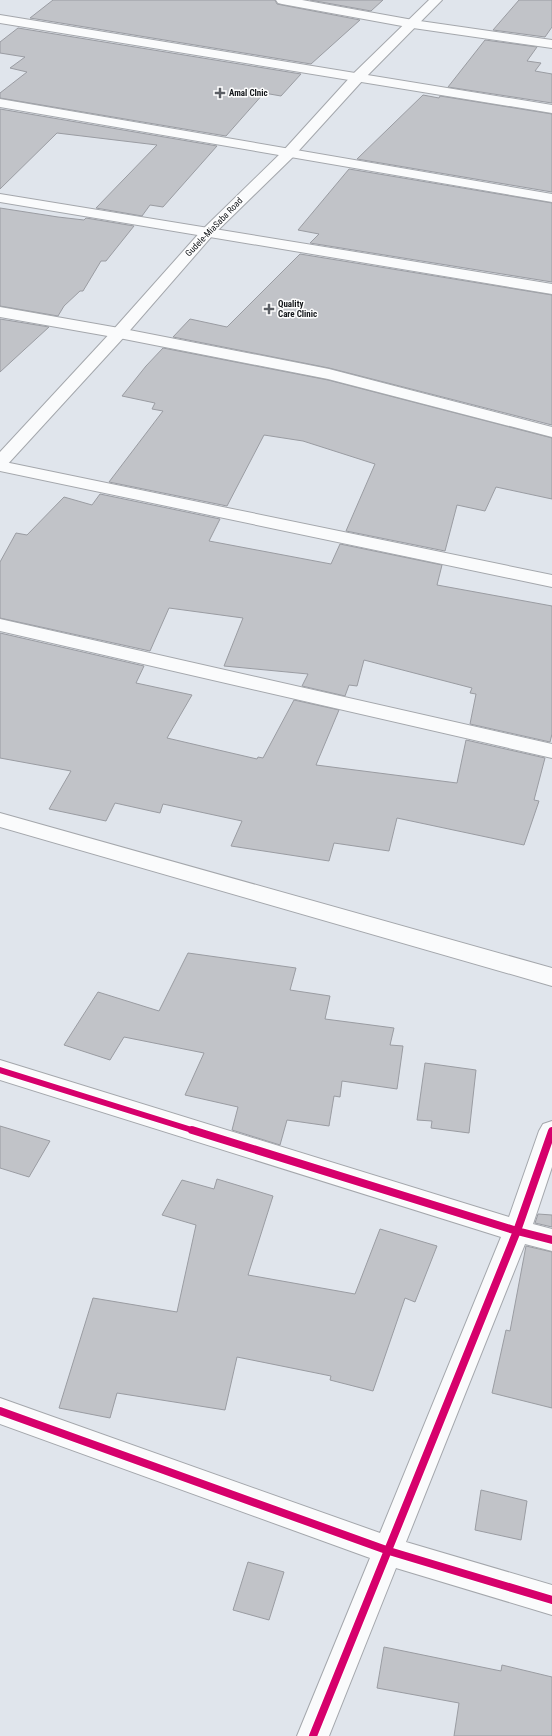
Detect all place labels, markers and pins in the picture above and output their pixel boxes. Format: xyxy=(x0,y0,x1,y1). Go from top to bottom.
marker: Amal Clnic xyxy=(214,87,226,99)
place label: Amal Clnic xyxy=(229,88,268,98)
place label: Quality Care Clinic xyxy=(278,299,317,319)
marker: Quality Care Clinic xyxy=(263,303,275,315)

